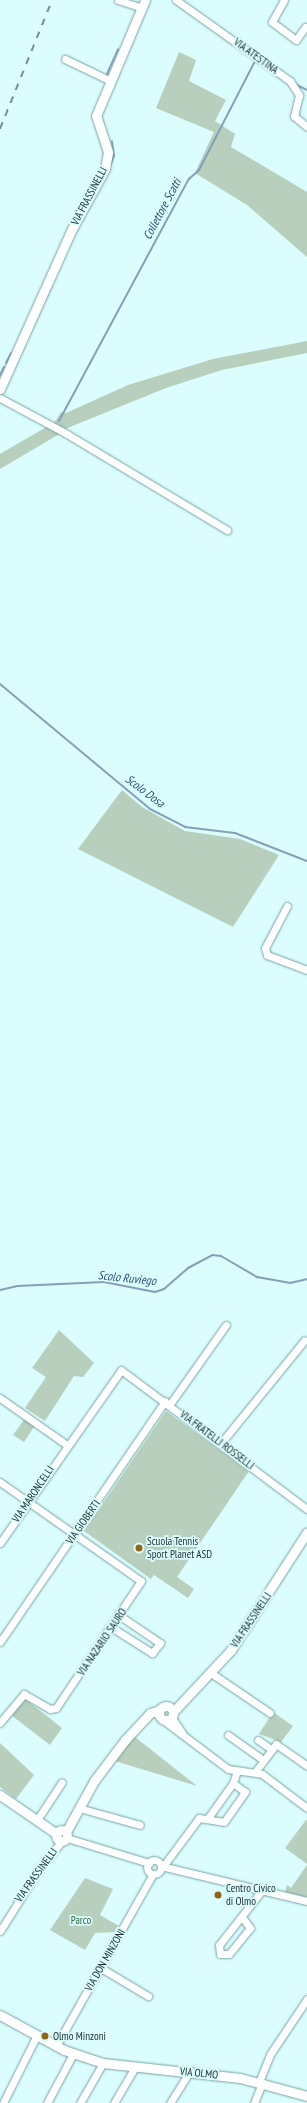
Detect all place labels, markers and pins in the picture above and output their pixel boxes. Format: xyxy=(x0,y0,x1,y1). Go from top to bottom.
place label: Scuola Tennis Sport Planet ASD xyxy=(147,1535,212,1561)
marker: Scuola Tennis Sport Planet ASD xyxy=(134,1543,144,1553)
place label: Centro Civico di Olmo xyxy=(226,1882,276,1908)
marker: Centro Civico di Olmo xyxy=(213,1890,223,1900)
place label: Olmo Minzoni xyxy=(53,2029,106,2043)
marker: Olmo Minzoni xyxy=(40,2031,50,2041)

